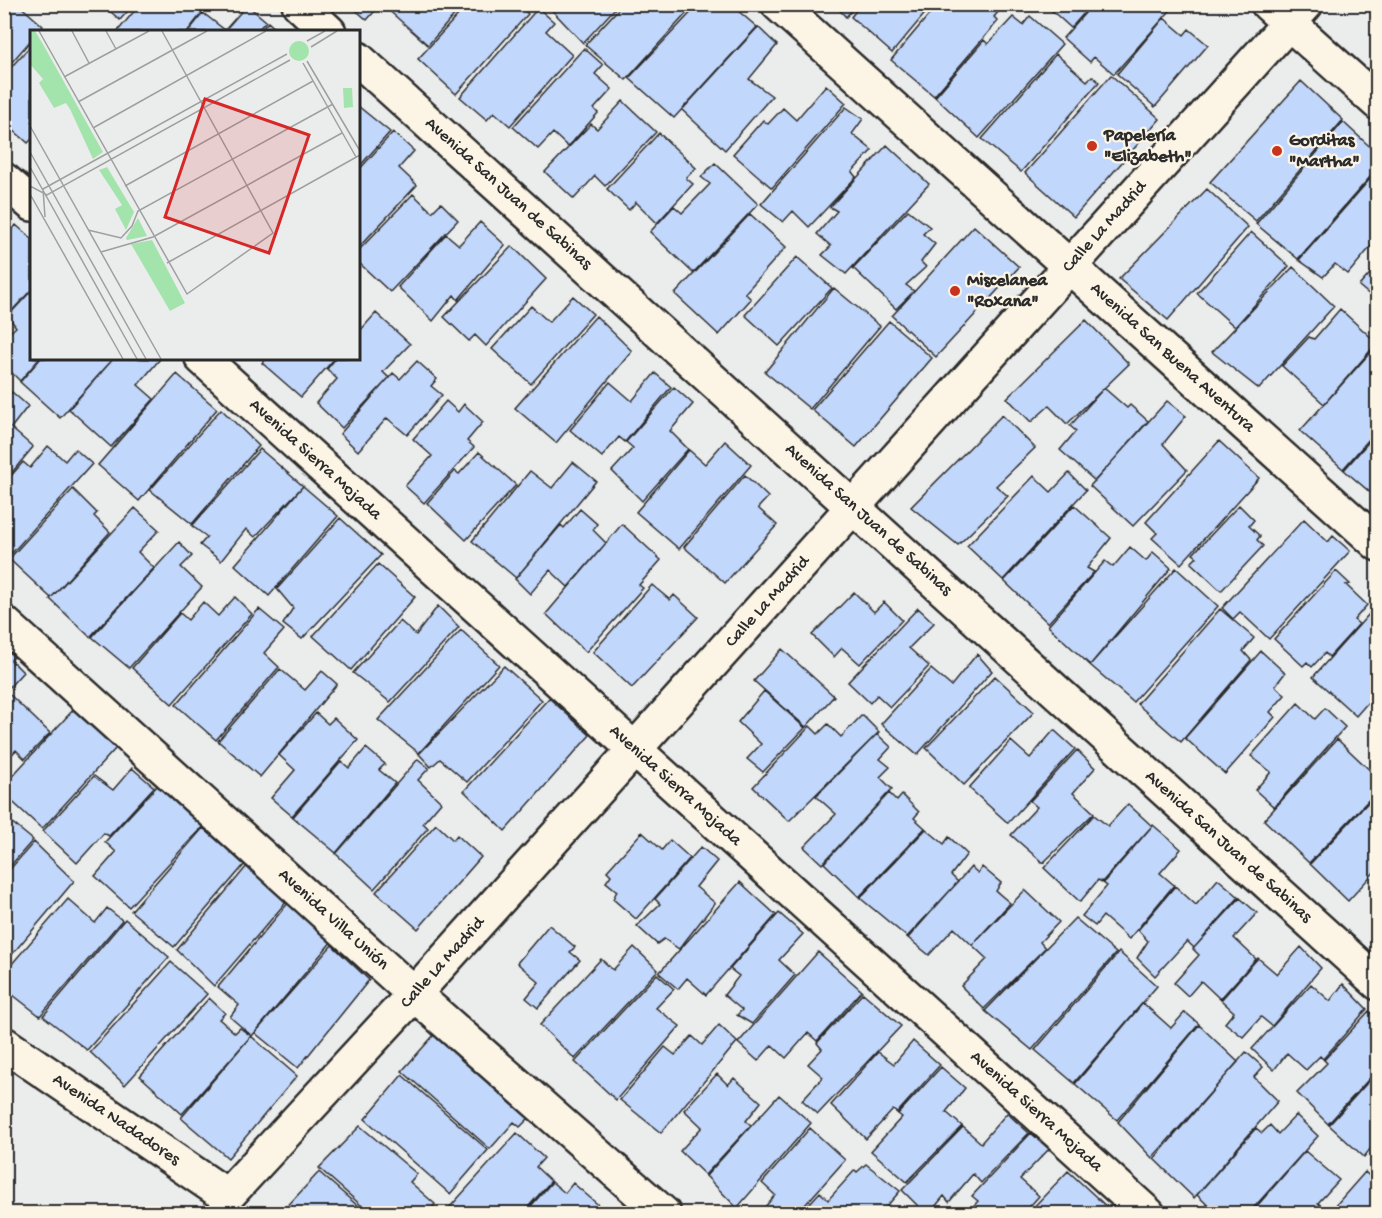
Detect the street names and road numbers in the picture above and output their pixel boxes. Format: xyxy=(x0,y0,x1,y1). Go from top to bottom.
street label: Avenida San Juan de Sabinas xyxy=(420,113,597,276)
street label: Calle La Madrid xyxy=(1058,176,1153,277)
street label: Avenida San Buena Aventura xyxy=(1085,278,1259,438)
street label: Avenida Sierra Mojada xyxy=(244,395,386,526)
street label: Avenida San Juan de Sabinas xyxy=(780,439,957,602)
street label: Calle La Madrid xyxy=(721,551,816,652)
street label: Avenida Sierra Mojada xyxy=(604,721,746,852)
street label: Avenida San Juan de Sabinas xyxy=(1140,766,1317,929)
street label: Avenida Villa Unión xyxy=(273,865,393,976)
street label: Calle La Madrid xyxy=(396,912,491,1013)
street label: Avenida Sierra Mojada xyxy=(965,1047,1107,1178)
street label: Avenida Nadadores xyxy=(48,1069,185,1171)

